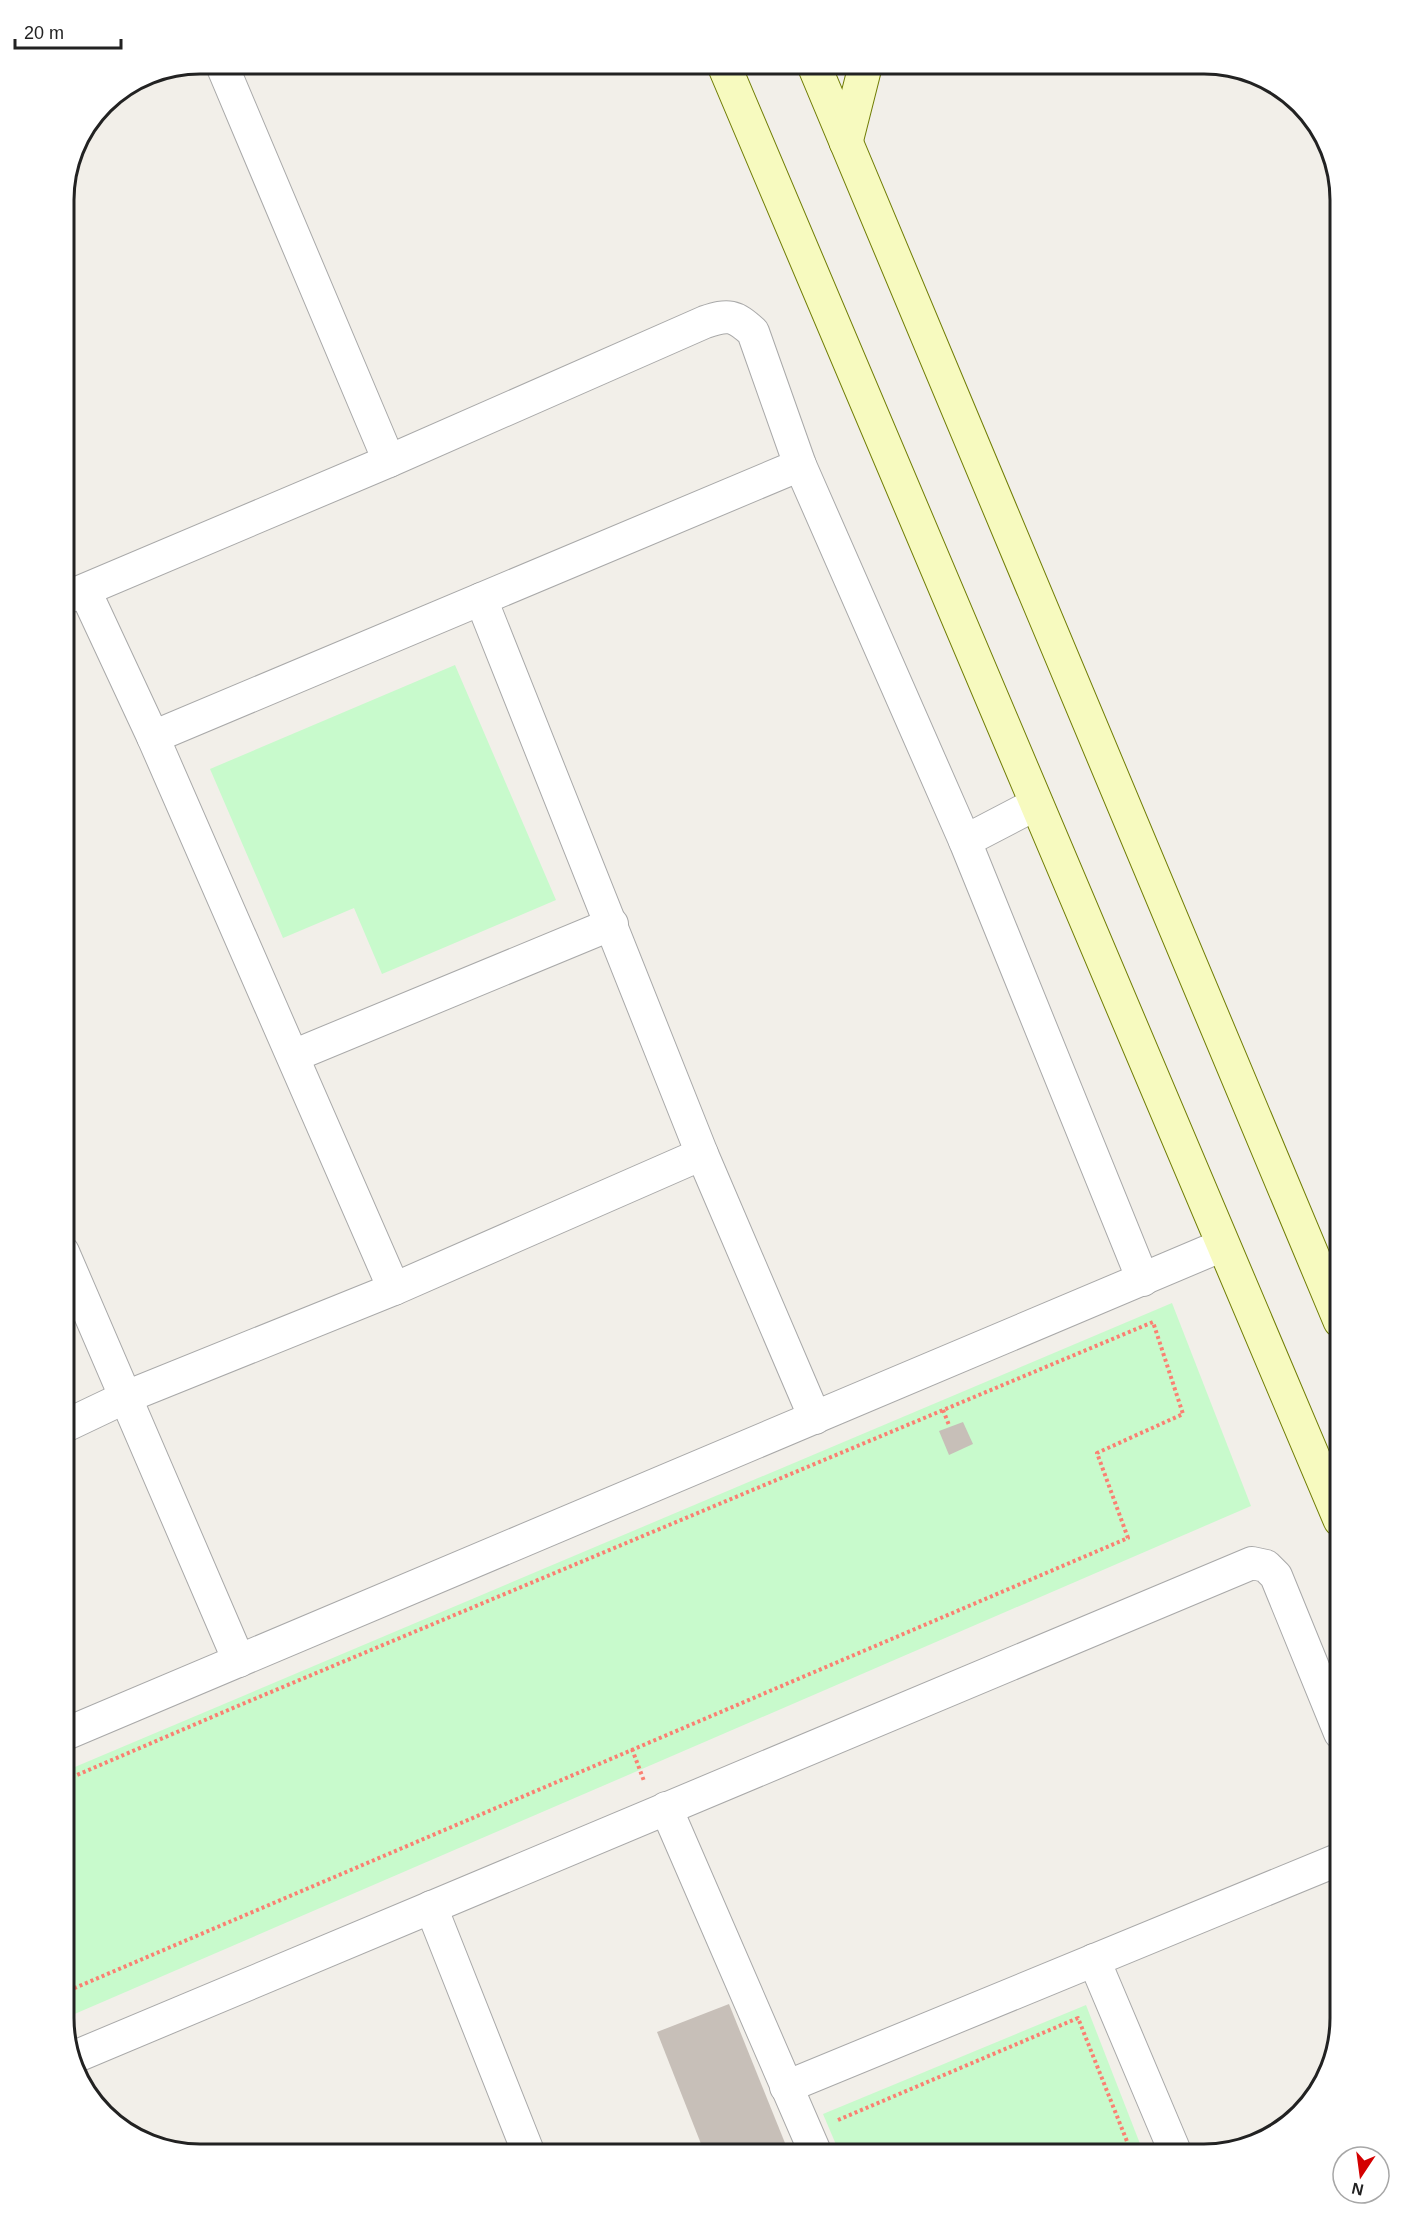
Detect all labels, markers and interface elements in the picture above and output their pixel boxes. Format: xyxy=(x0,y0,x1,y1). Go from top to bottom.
scale bar xyxy=(15,12,122,50)
text: 20 m xyxy=(24,23,64,43)
north arrow xyxy=(1331,2145,1391,2205)
text: N xyxy=(1350,2180,1365,2199)

